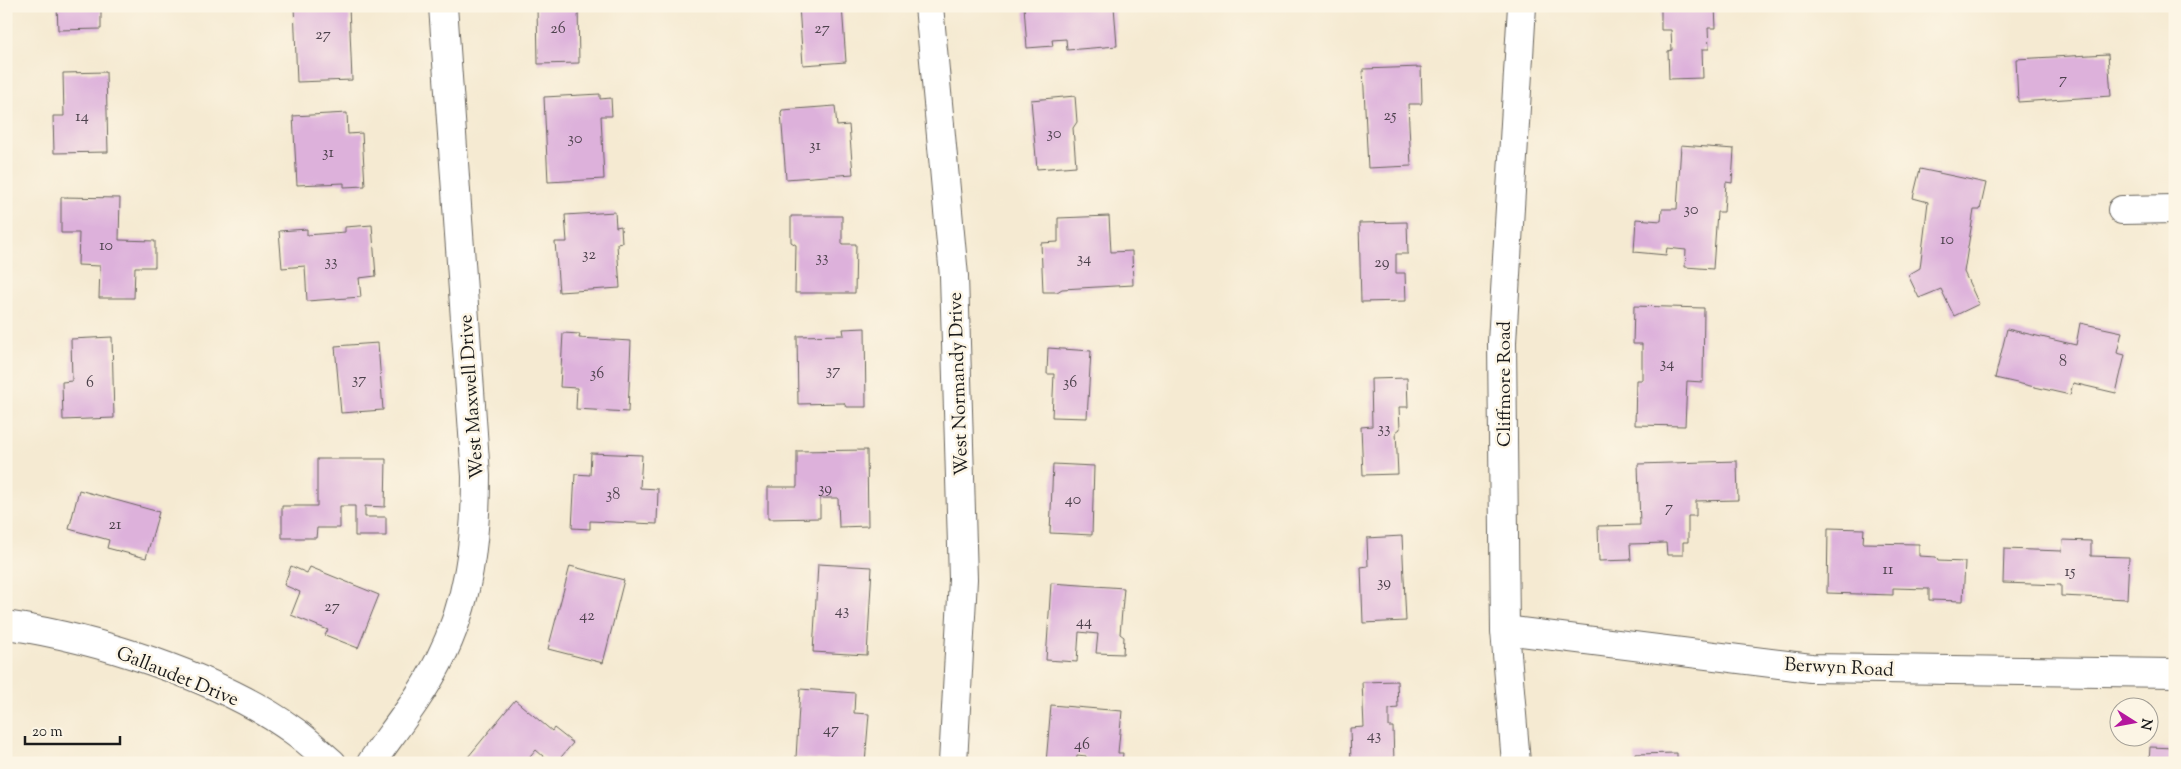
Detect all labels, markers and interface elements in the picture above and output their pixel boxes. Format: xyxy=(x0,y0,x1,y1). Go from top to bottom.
house number: 26 xyxy=(550,18,566,41)
house number: 27 xyxy=(814,18,830,41)
house number: 27 xyxy=(315,24,331,47)
house number: 7 xyxy=(2059,69,2067,92)
house number: 25 xyxy=(1384,105,1397,128)
house number: 14 xyxy=(75,106,89,129)
house number: 30 xyxy=(1047,123,1061,146)
house number: 30 xyxy=(568,128,582,151)
house number: 31 xyxy=(809,135,822,158)
house number: 31 xyxy=(322,142,335,165)
house number: 30 xyxy=(1684,199,1698,222)
house number: 10 xyxy=(1940,229,1954,252)
house number: 10 xyxy=(99,235,113,258)
house number: 32 xyxy=(582,244,596,267)
house number: 33 xyxy=(816,247,828,270)
house number: 34 xyxy=(1077,248,1091,271)
house number: 33 xyxy=(325,251,337,274)
house number: 29 xyxy=(1374,252,1390,275)
street label: West Normandy Drive xyxy=(943,291,976,476)
street label: West Maxwell Drive xyxy=(453,313,492,480)
street label: Cliffmore Road xyxy=(1492,321,1519,447)
house number: 8 xyxy=(2059,351,2067,374)
house number: 34 xyxy=(1660,353,1674,376)
house number: 37 xyxy=(826,360,840,383)
house number: 36 xyxy=(590,363,604,386)
house number: 37 xyxy=(352,369,366,392)
house number: 6 xyxy=(86,372,94,395)
house number: 36 xyxy=(1063,372,1077,395)
house number: 33 xyxy=(1378,418,1390,441)
house number: 39 xyxy=(818,478,832,501)
house number: 38 xyxy=(606,484,620,507)
house number: 40 xyxy=(1065,489,1081,512)
house number: 7 xyxy=(1665,497,1673,520)
house number: 21 xyxy=(109,514,122,537)
house number: 11 xyxy=(1883,559,1894,582)
house number: 15 xyxy=(2065,561,2076,584)
house number: 39 xyxy=(1377,572,1391,595)
house number: 27 xyxy=(324,596,340,619)
house number: 43 xyxy=(835,600,849,623)
house number: 42 xyxy=(579,605,595,628)
house number: 44 xyxy=(1076,611,1092,634)
street label: Gallaudet Drive xyxy=(112,640,242,714)
street label: Berwyn Road xyxy=(1783,652,1895,685)
north arrow xyxy=(2108,696,2158,746)
scale bar xyxy=(25,714,120,746)
text: N xyxy=(2134,717,2156,731)
house number: 47 xyxy=(823,719,839,742)
text: 20 m xyxy=(32,722,63,743)
house number: 43 xyxy=(1367,725,1381,748)
house number: 46 xyxy=(1074,734,1090,757)

